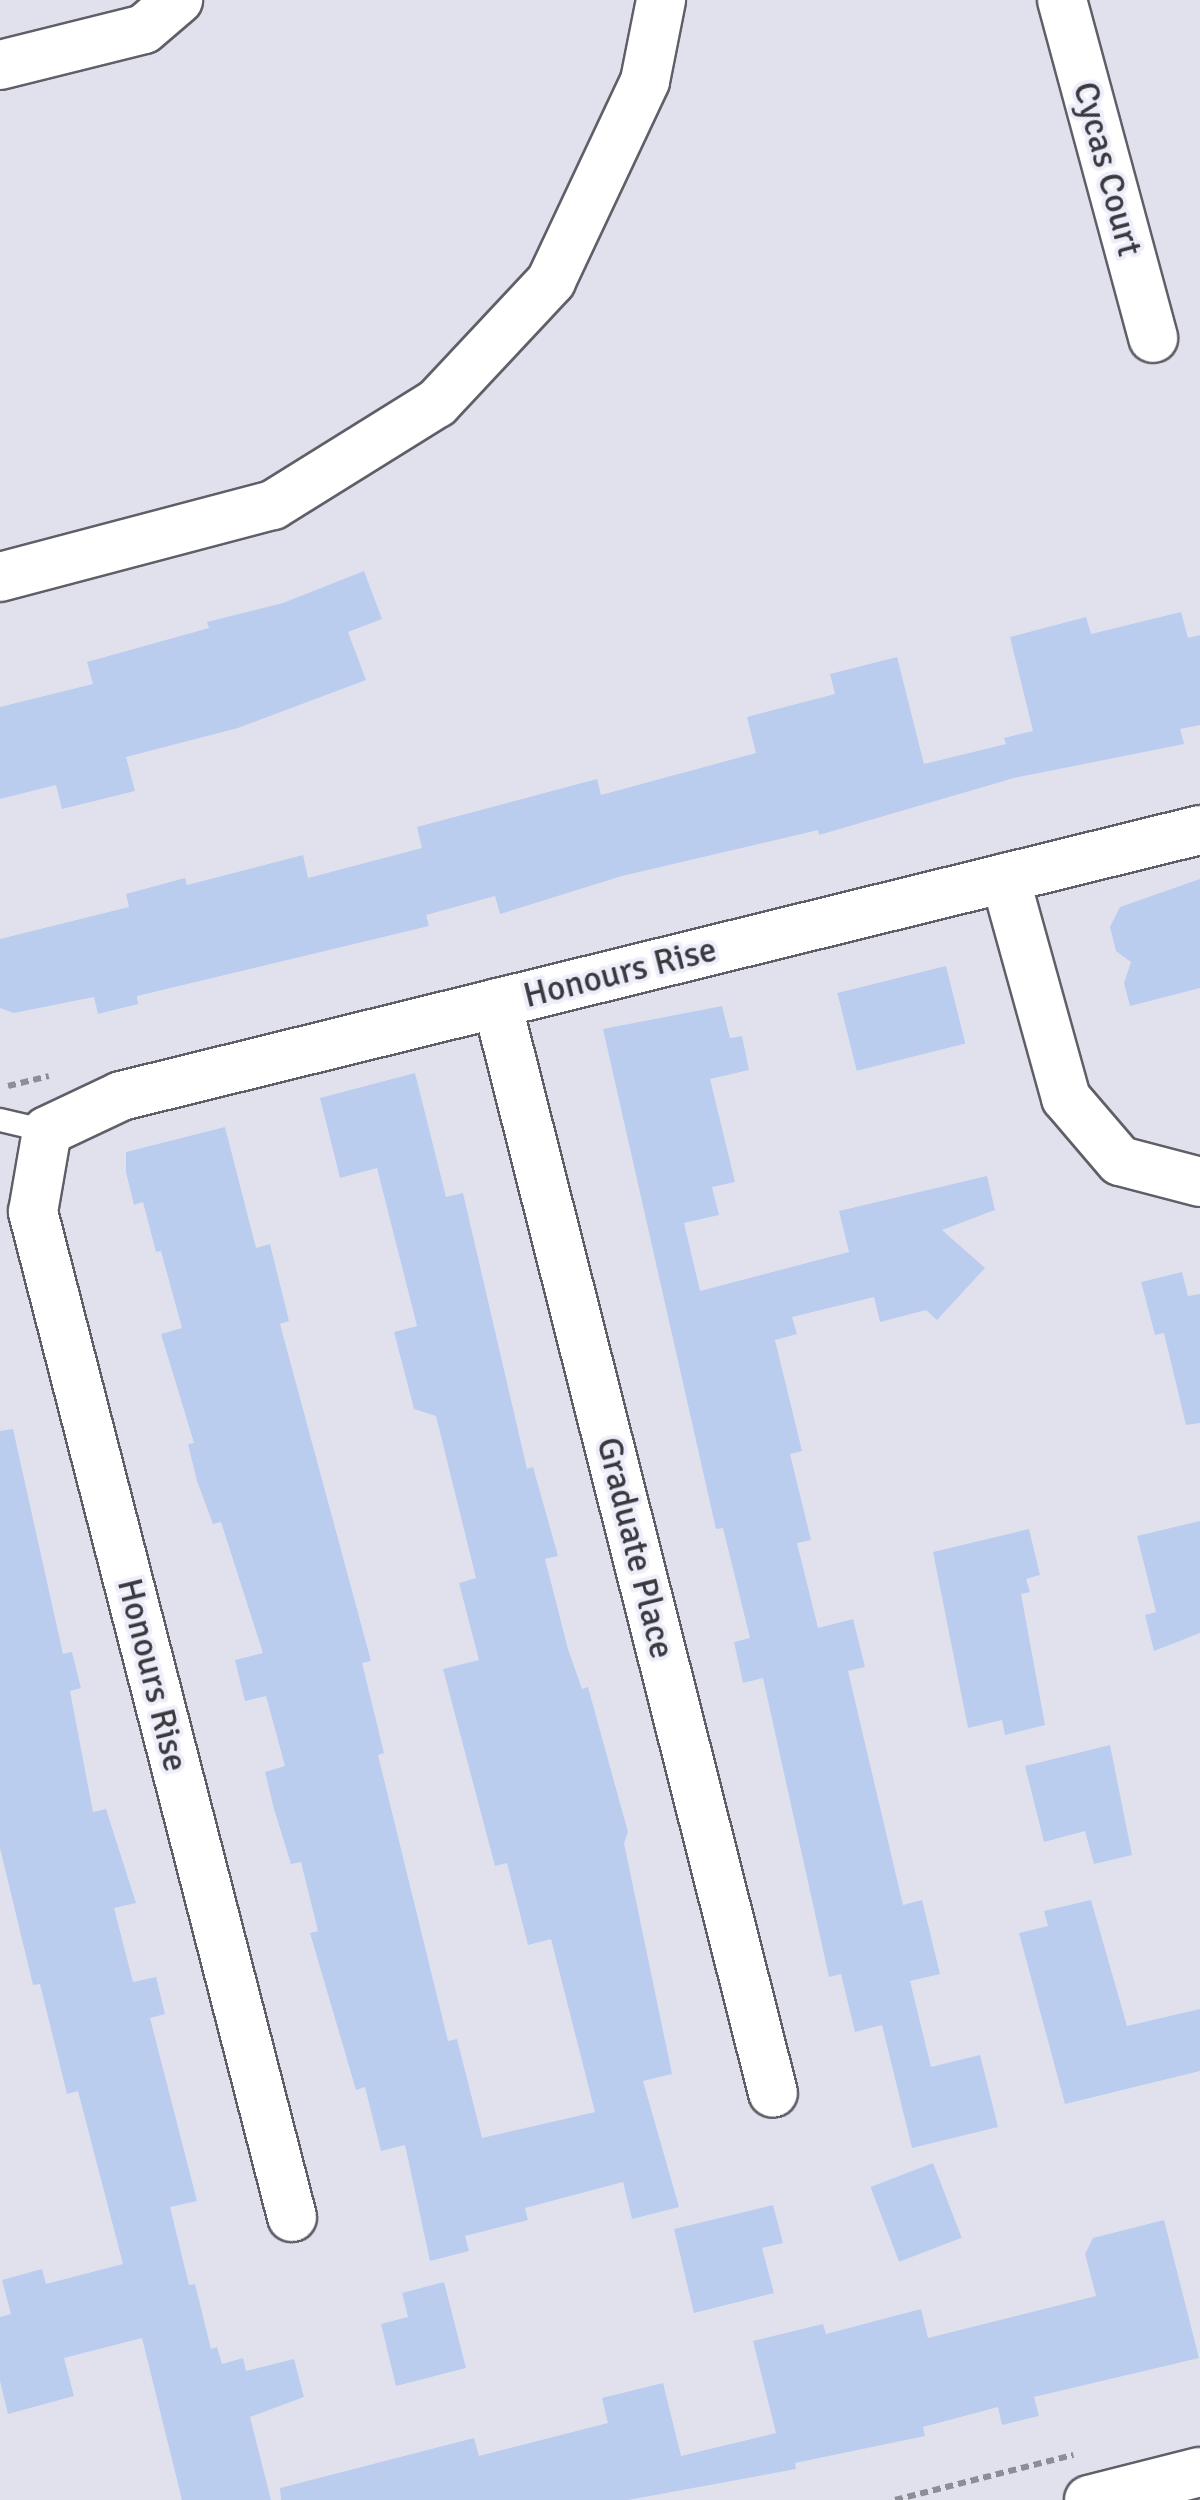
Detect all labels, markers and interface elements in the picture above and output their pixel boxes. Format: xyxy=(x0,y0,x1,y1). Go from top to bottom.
street label: Cycas Court xyxy=(1064,77,1150,261)
street label: Honours Rise xyxy=(519,929,721,1017)
street label: Graduate Place xyxy=(587,1433,683,1663)
street label: Honours Rise xyxy=(108,1574,196,1776)

